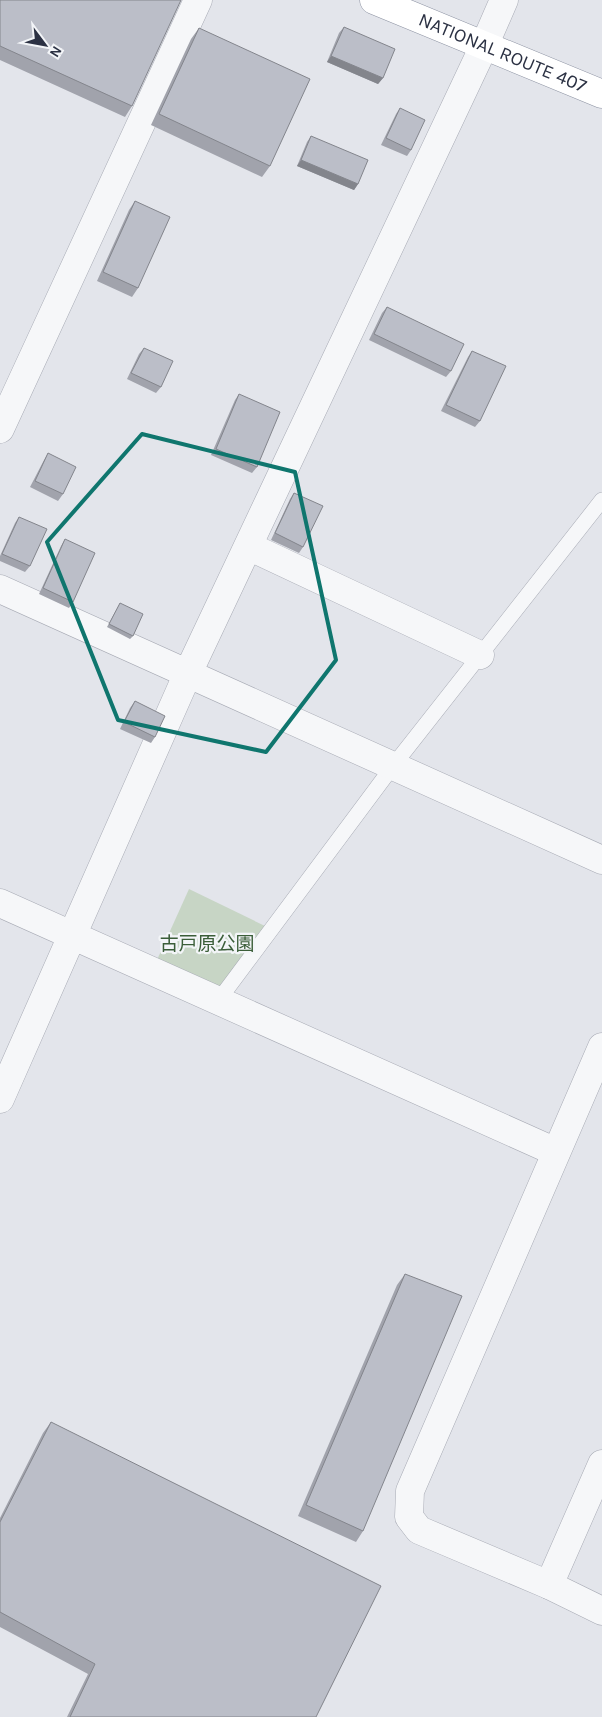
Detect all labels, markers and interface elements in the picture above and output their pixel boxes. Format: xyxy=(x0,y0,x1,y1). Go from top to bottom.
street label: NATIONAL ROUTE 407 xyxy=(415,9,590,97)
north arrow xyxy=(20,20,70,70)
text: N xyxy=(46,43,65,60)
park label: 古戸原公園 xyxy=(159,933,255,955)

